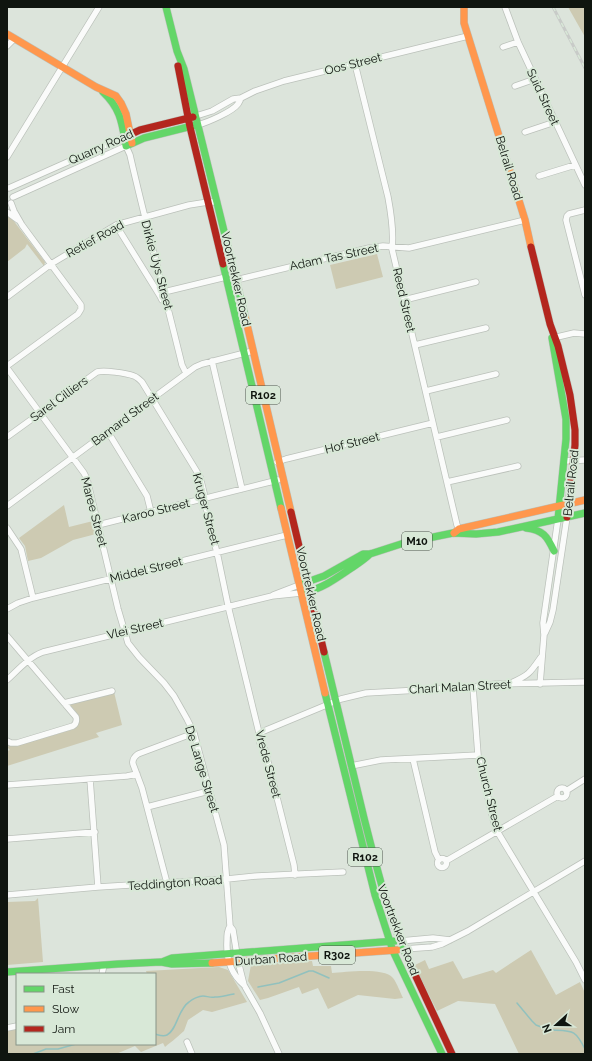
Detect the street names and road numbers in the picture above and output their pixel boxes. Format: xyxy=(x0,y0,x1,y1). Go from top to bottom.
street label: Oos Street xyxy=(323,50,383,78)
street label: Suid Street xyxy=(524,66,562,128)
street label: Quarry Road xyxy=(67,127,135,167)
street label: Belrail Road xyxy=(493,134,525,202)
street label: Retief Road xyxy=(64,217,126,261)
street label: Dirkie Uys Street xyxy=(138,219,176,311)
street label: Voortrekker Road xyxy=(218,231,254,327)
street label: Adam Tas Street xyxy=(288,241,380,273)
street label: Reed Street xyxy=(390,266,418,334)
street label: Sarel Cilliers xyxy=(27,373,91,425)
road number: R102 xyxy=(246,386,280,404)
street label: Barnard Street xyxy=(89,389,161,449)
street label: Hof Street xyxy=(323,429,381,457)
street label: Belrail Road xyxy=(561,449,581,517)
street label: Kruger Street xyxy=(190,472,222,546)
street label: Maree Street xyxy=(78,476,110,548)
street label: Karoo Street xyxy=(121,496,191,526)
road number: M10 xyxy=(402,532,432,550)
street label: Voortrekker Road xyxy=(293,546,329,642)
street label: Middel Street xyxy=(108,554,184,586)
street label: Vlei Street xyxy=(105,616,165,642)
street label: Charl Malan Street xyxy=(409,677,511,697)
street label: De Lange Street xyxy=(182,724,222,814)
street label: Vrede Street xyxy=(252,729,284,799)
street label: Church Street xyxy=(473,755,505,833)
road number: R102 xyxy=(348,848,382,866)
street label: Teddington Road xyxy=(127,873,223,893)
street label: Voortrekker Road xyxy=(374,883,422,977)
road number: R302 xyxy=(319,946,355,964)
street label: Durban Road xyxy=(234,949,308,969)

